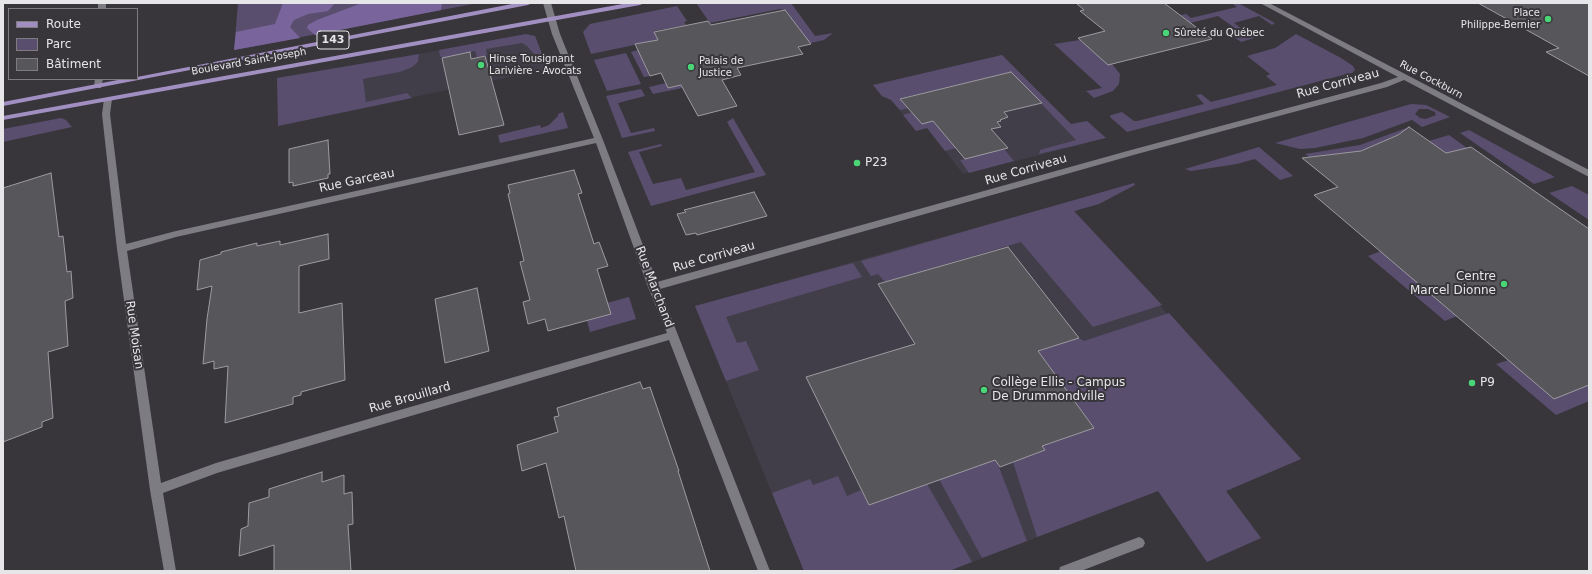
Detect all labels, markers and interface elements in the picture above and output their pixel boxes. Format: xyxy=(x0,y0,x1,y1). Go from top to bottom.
place label: Place Philippe-Bernier xyxy=(1461,7,1540,30)
legend xyxy=(8,8,138,80)
marker: Place Philippe-Bernier xyxy=(1543,14,1553,24)
text: Route xyxy=(46,17,81,31)
place label: Sûreté du Québec xyxy=(1174,27,1264,39)
marker: Sûreté du Québec xyxy=(1161,28,1171,38)
road number: 143 xyxy=(317,31,349,49)
text: Parc xyxy=(46,37,71,51)
street label: Boulevard Saint-Joseph xyxy=(191,46,307,78)
place label: Hinse Tousignant Larivière - Avocats xyxy=(489,53,581,76)
place label: Palais de Justice xyxy=(699,55,743,78)
text: Bâtiment xyxy=(46,57,101,71)
street label: Rue Cockburn xyxy=(1397,58,1465,102)
marker: Hinse Tousignant Larivière - Avocats xyxy=(476,60,486,70)
marker: Palais de Justice xyxy=(686,62,696,72)
street label: Rue Corriveau xyxy=(1295,66,1381,102)
street label: Rue Corriveau xyxy=(983,151,1069,189)
place label: P23 xyxy=(865,156,888,170)
marker: P23 xyxy=(852,158,862,168)
street label: Rue Garceau xyxy=(318,166,396,196)
street label: Rue Corriveau xyxy=(671,238,757,276)
street label: Rue Marchand xyxy=(632,244,676,330)
place label: Centre Marcel Dionne xyxy=(1410,270,1496,298)
marker: Centre Marcel Dionne xyxy=(1499,279,1509,289)
street label: Rue Moisan xyxy=(122,300,146,370)
place label: Collège Ellis - Campus De Drummondville xyxy=(992,376,1125,404)
place label: P9 xyxy=(1480,376,1495,390)
marker: P9 xyxy=(1467,378,1477,388)
street label: Rue Brouillard xyxy=(368,379,452,417)
marker: Collège Ellis - Campus De Drummondville xyxy=(979,385,989,395)

